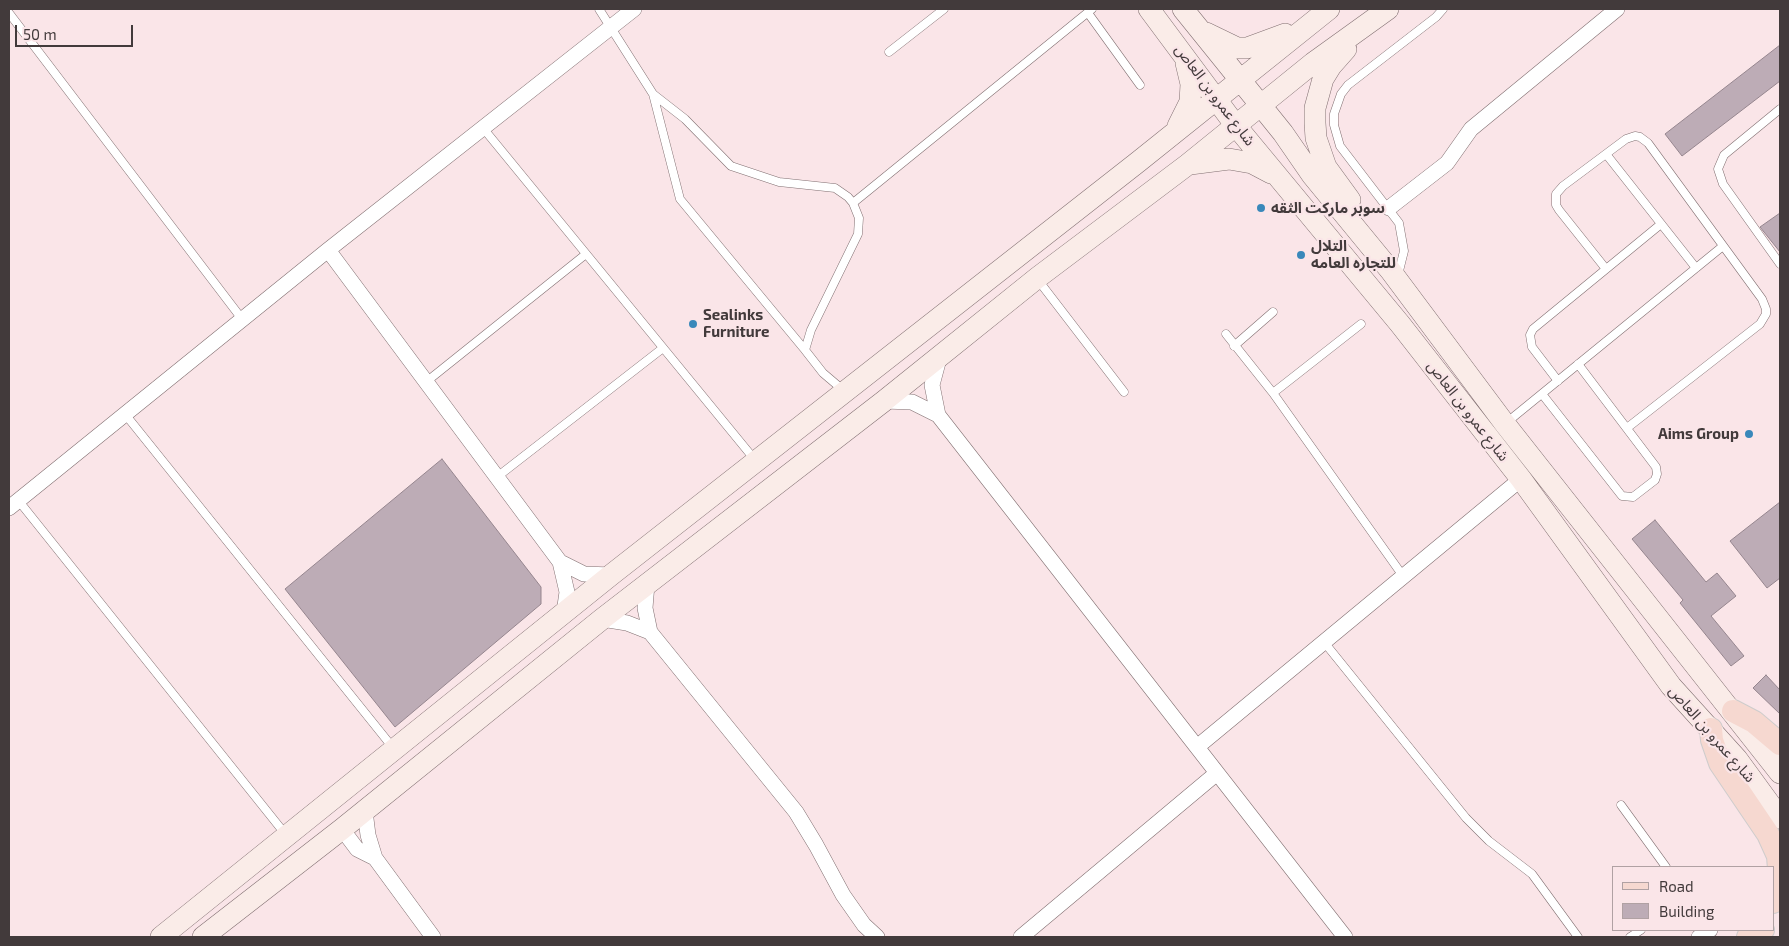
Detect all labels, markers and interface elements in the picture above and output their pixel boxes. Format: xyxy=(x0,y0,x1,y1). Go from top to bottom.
scale bar xyxy=(18,15,135,47)
text: 50 m xyxy=(23,25,57,43)
street label: شارع عمرو بن العاص xyxy=(1171,41,1259,149)
place label: سوبر ماركت الثقه xyxy=(1271,199,1385,217)
marker: سوبر ماركت الثقه xyxy=(1255,202,1267,214)
place label: التلال للتجاره العامه xyxy=(1311,237,1396,272)
marker: التلال للتجاره العامه xyxy=(1295,249,1307,261)
place label: Sealinks Furniture xyxy=(703,306,769,341)
marker: Sealinks Furniture xyxy=(687,318,699,330)
street label: شارع عمرو بن العاص xyxy=(1423,357,1513,465)
place label: Aims Group xyxy=(1658,425,1739,443)
marker: Aims Group xyxy=(1743,428,1755,440)
street label: شارع عمرو بن العاص xyxy=(1665,682,1759,786)
legend xyxy=(1612,866,1774,931)
text: Road xyxy=(1659,877,1694,895)
text: Building xyxy=(1659,902,1714,920)

